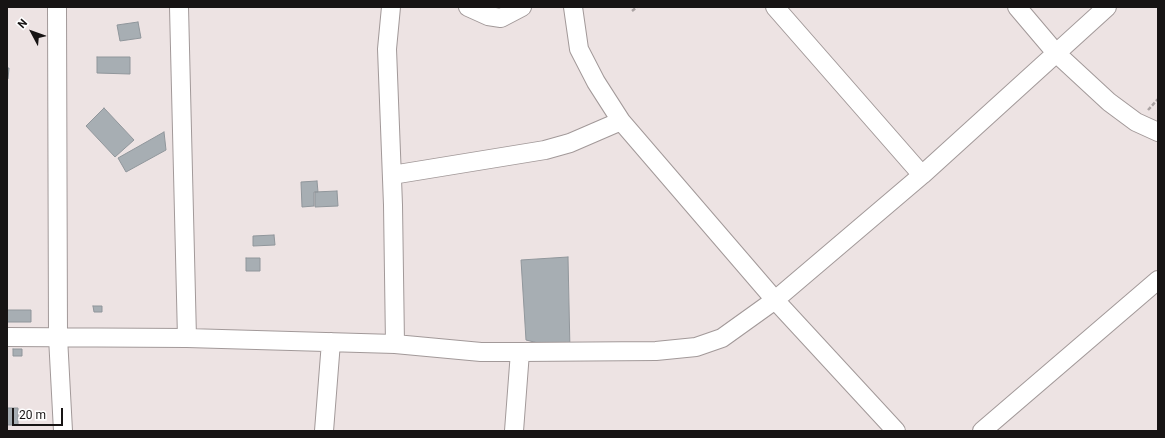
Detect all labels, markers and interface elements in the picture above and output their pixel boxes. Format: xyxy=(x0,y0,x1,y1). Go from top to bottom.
north arrow xyxy=(12,12,52,52)
text: N xyxy=(15,17,30,31)
scale bar xyxy=(14,400,65,426)
text: 20 m xyxy=(19,408,46,422)

